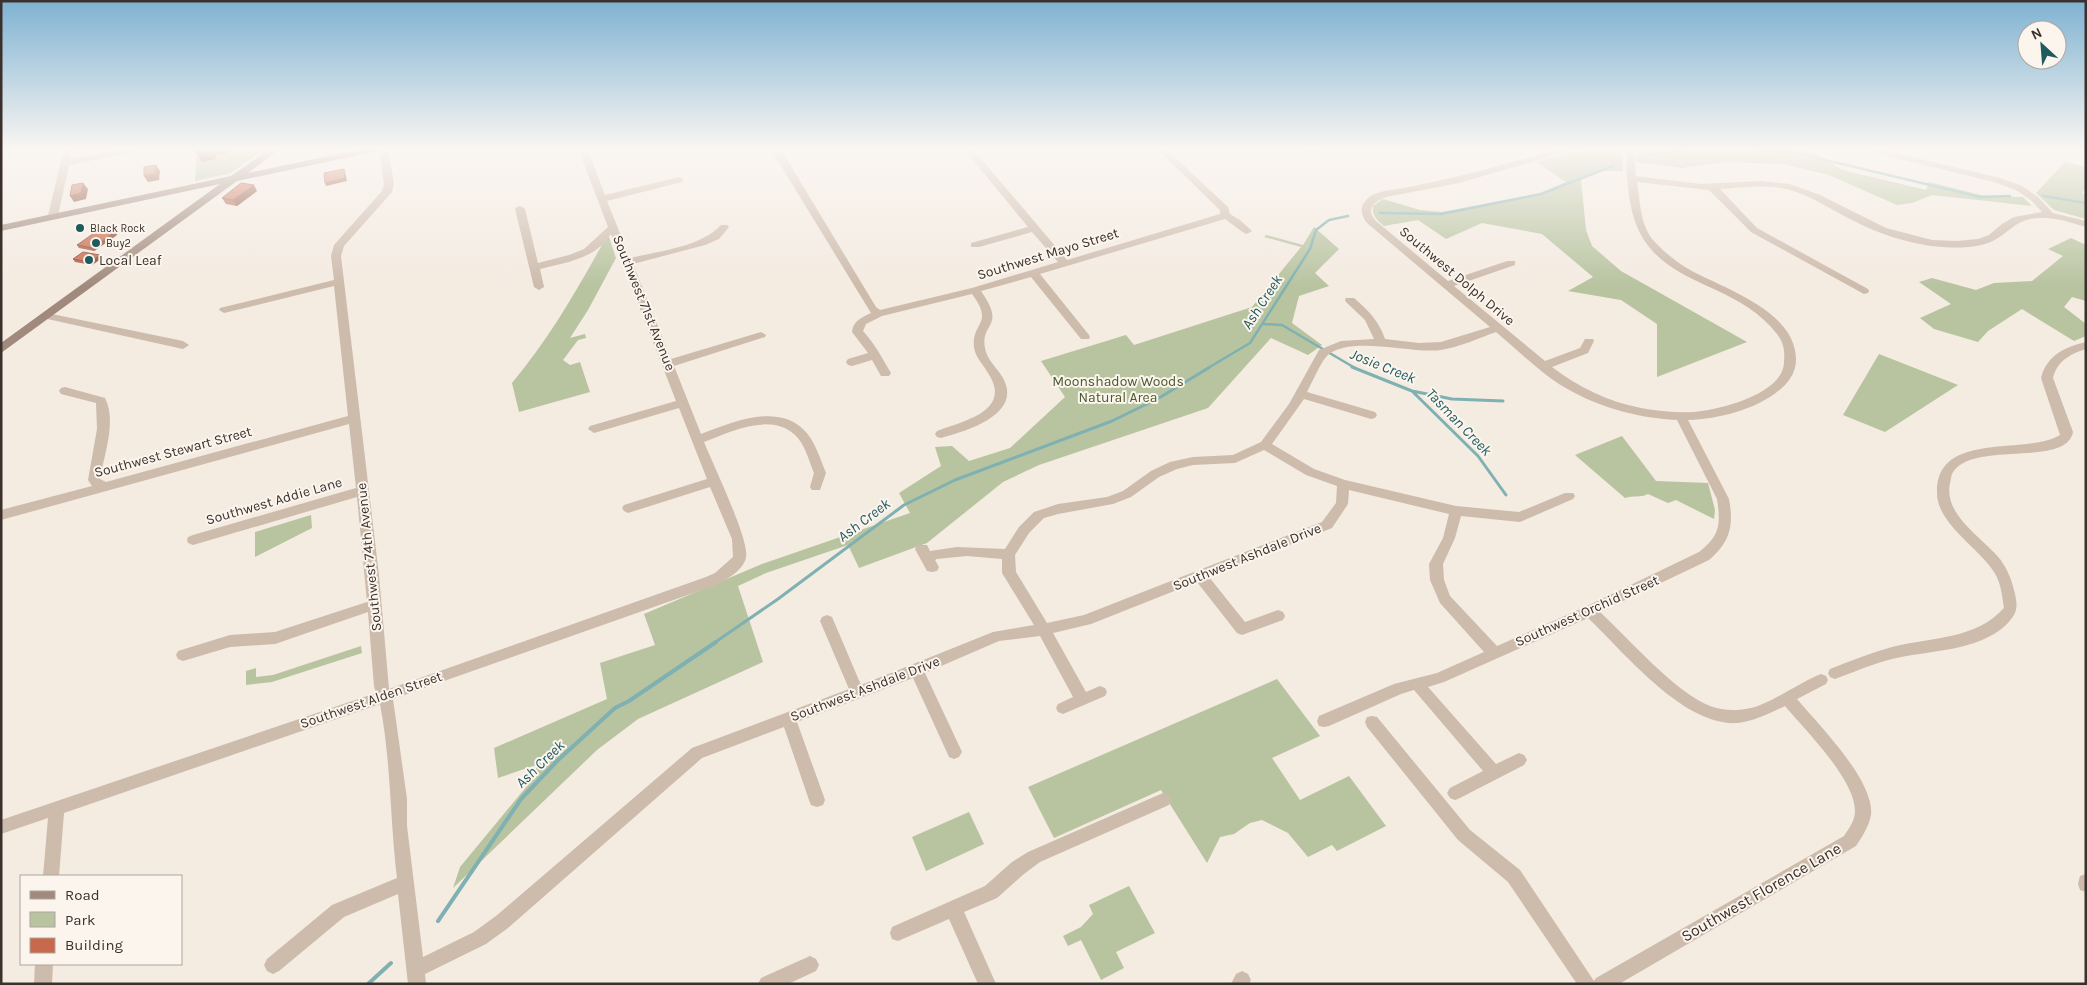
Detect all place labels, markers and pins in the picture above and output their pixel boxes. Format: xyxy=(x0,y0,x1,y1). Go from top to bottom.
marker: Black Rock xyxy=(74,222,86,234)
place label: Black Rock xyxy=(90,222,145,235)
marker: Buy2 xyxy=(90,237,102,249)
place label: Buy2 xyxy=(106,237,131,250)
place label: Local Leaf xyxy=(99,252,162,269)
marker: Local Leaf xyxy=(83,254,95,266)

